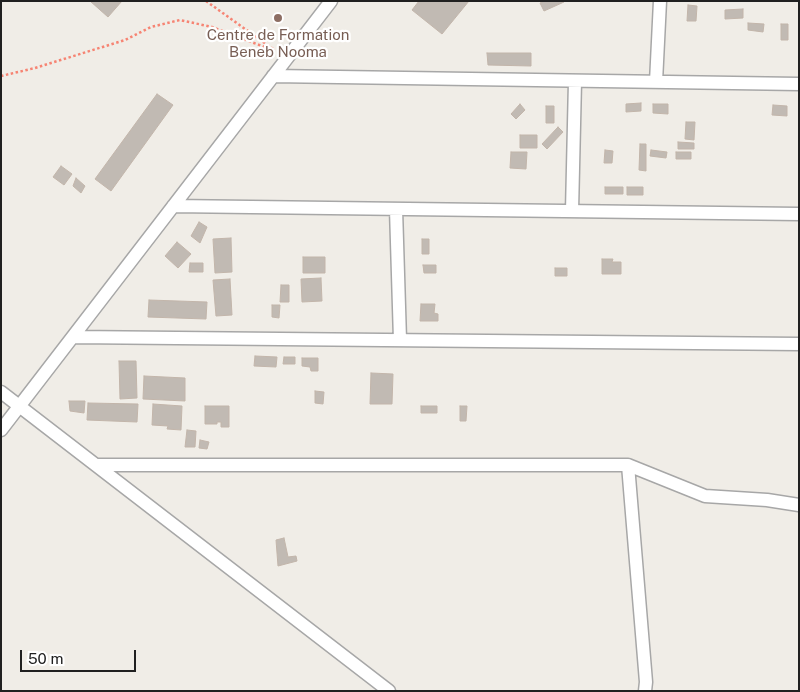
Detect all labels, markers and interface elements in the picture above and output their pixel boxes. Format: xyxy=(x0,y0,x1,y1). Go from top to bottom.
marker: Centre de Formation Beneb Nooma xyxy=(272,12,284,24)
place label: Centre de Formation Beneb Nooma xyxy=(207,26,349,61)
scale bar xyxy=(22,640,139,672)
text: 50 m xyxy=(28,650,63,667)

